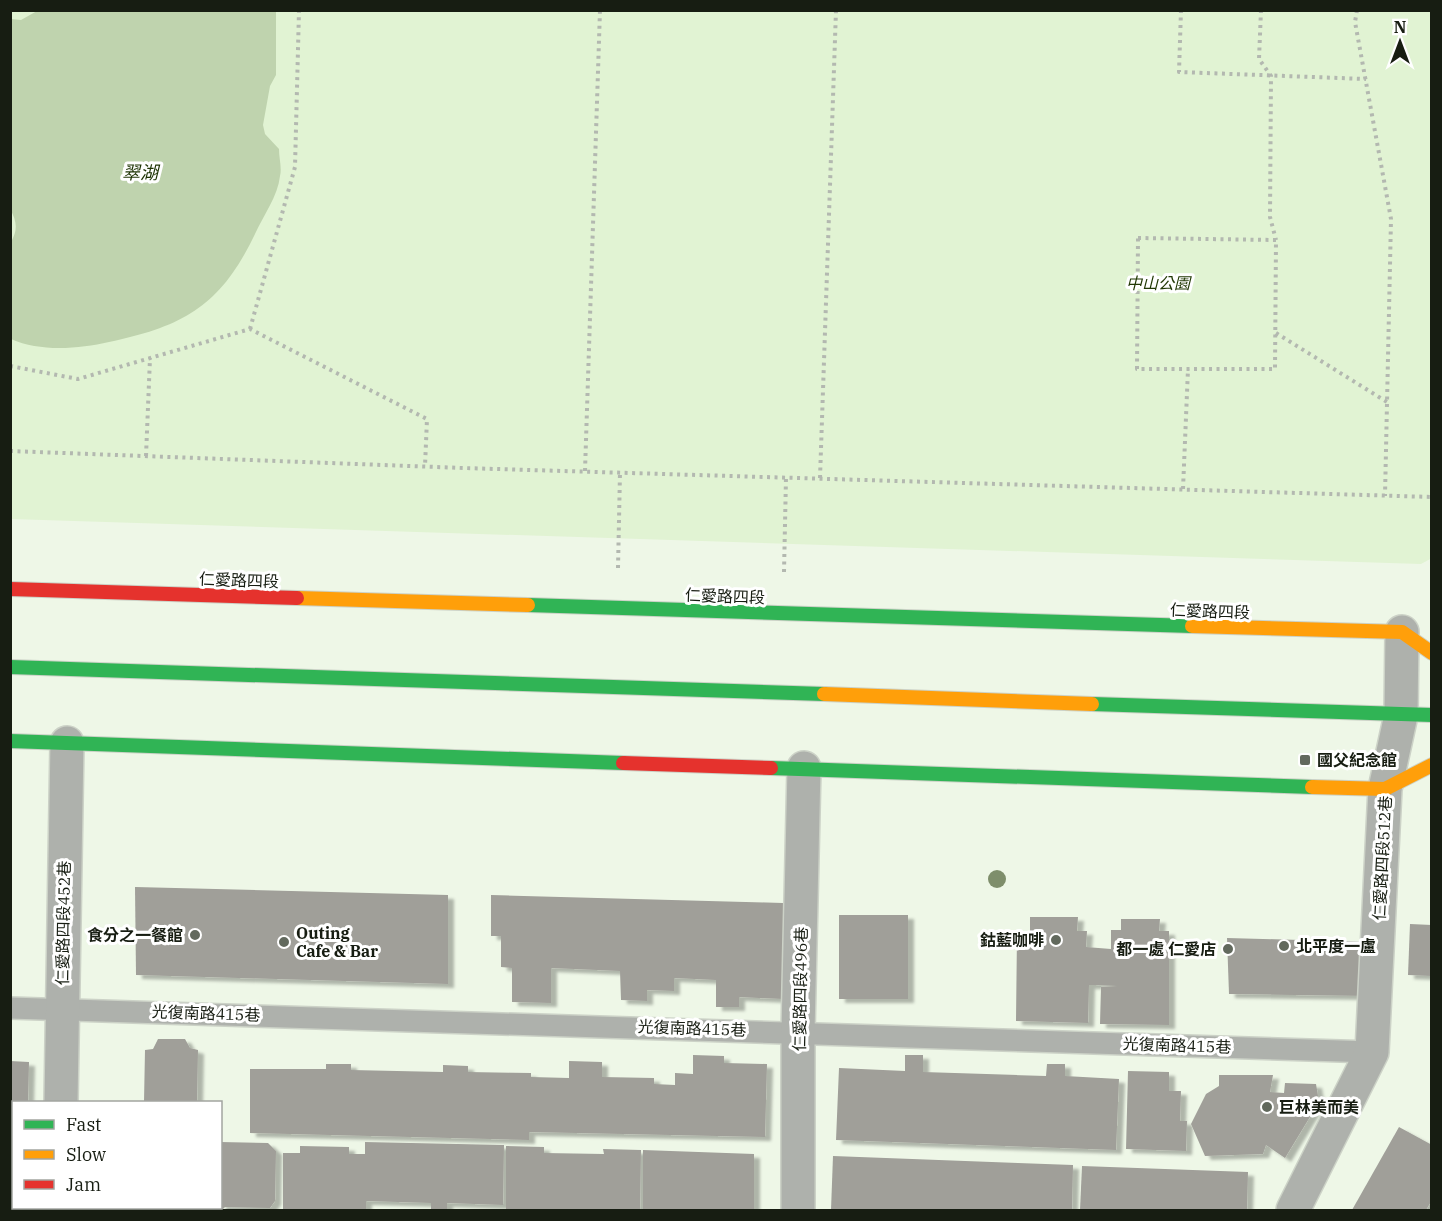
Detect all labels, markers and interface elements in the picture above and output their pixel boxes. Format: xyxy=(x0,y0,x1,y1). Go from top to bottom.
north arrow xyxy=(1370,12,1430,72)
text: N xyxy=(1394,17,1406,37)
water label: 翠湖 xyxy=(122,161,161,184)
park label: 中山公園 xyxy=(1126,273,1192,293)
street label: 仁愛路四段 xyxy=(199,569,279,591)
street label: 仁愛路四段 xyxy=(685,585,765,607)
street label: 仁愛路四段 xyxy=(1170,600,1250,622)
place label: 國父紀念館 xyxy=(1317,750,1397,770)
marker: 國父紀念館 xyxy=(1298,753,1312,767)
street label: 仁愛路四段512巷 xyxy=(1369,795,1395,921)
street label: 仁愛路四段452巷 xyxy=(52,860,74,986)
place label: Outing Cafe & Bar xyxy=(296,923,378,961)
place label: 食分之一餐館 xyxy=(87,925,183,945)
street label: 仁愛路四段496巷 xyxy=(789,926,811,1052)
marker: 食分之一餐館 xyxy=(188,928,202,942)
place label: 鈷藍咖啡 xyxy=(980,930,1044,950)
marker: 鈷藍咖啡 xyxy=(1049,933,1063,947)
marker: Outing Cafe & Bar xyxy=(277,935,291,949)
place label: 北平度一盧 xyxy=(1296,936,1376,956)
place label: 都一處 仁愛店 xyxy=(1116,939,1216,959)
marker: 北平度一盧 xyxy=(1277,939,1291,953)
marker: 都一處 仁愛店 xyxy=(1221,942,1235,956)
street label: 光復南路415巷 xyxy=(151,1001,261,1025)
street label: 光復南路415巷 xyxy=(637,1016,747,1040)
street label: 光復南路415巷 xyxy=(1122,1033,1232,1057)
place label: 巨林美而美 xyxy=(1279,1097,1359,1117)
marker: 巨林美而美 xyxy=(1260,1100,1274,1114)
legend xyxy=(12,1101,222,1209)
text: Fast xyxy=(66,1113,101,1136)
text: Slow xyxy=(66,1143,106,1166)
text: Jam xyxy=(66,1173,101,1196)

